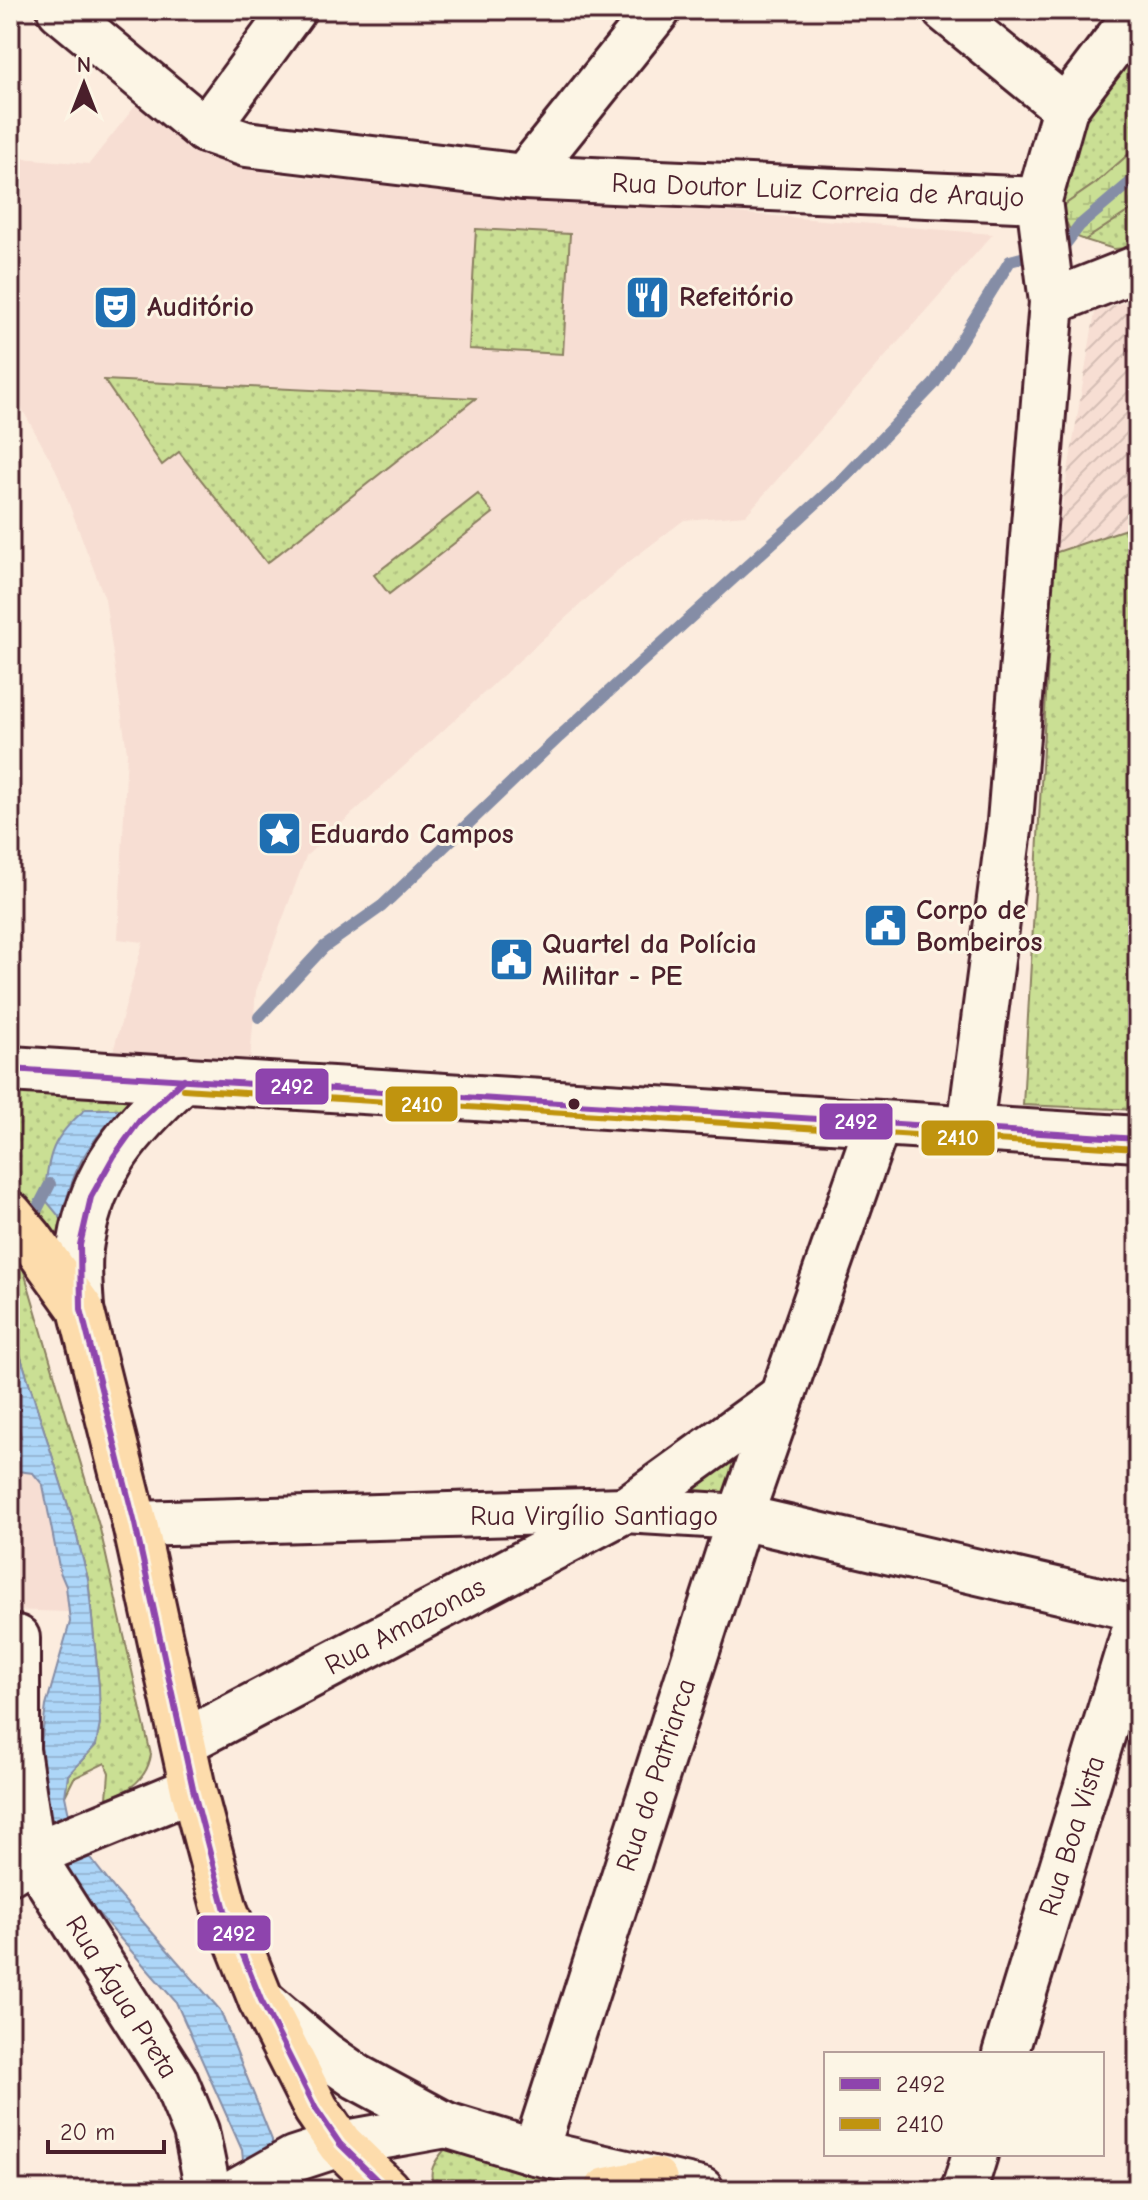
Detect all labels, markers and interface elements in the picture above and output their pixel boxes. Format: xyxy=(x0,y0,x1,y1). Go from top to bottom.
north arrow xyxy=(44,44,124,124)
text: N xyxy=(77,52,91,78)
street label: Rua Doutor Luiz Correia de Araujo xyxy=(611,167,1025,213)
restaurant icon: Refeitório xyxy=(624,273,672,321)
place label: Refeitório xyxy=(679,281,794,313)
theatre icon: Auditório xyxy=(92,283,140,331)
place label: Auditório xyxy=(147,291,254,323)
place icon: Eduardo Campos xyxy=(255,810,303,858)
place label: Eduardo Campos xyxy=(310,818,514,850)
place label: Corpo de Bombeiros xyxy=(916,894,1042,958)
public building icon: Corpo de Bombeiros xyxy=(861,902,909,950)
place label: Quartel da Polícia Militar - PE xyxy=(542,928,757,992)
public building icon: Quartel da Polícia Militar - PE xyxy=(487,936,535,984)
line badge: 2492 xyxy=(254,1067,330,1106)
text: 2492 xyxy=(270,1074,314,1100)
line badge: 2410 xyxy=(384,1085,459,1123)
text: 2410 xyxy=(401,1092,443,1118)
unlabelled marker xyxy=(566,1096,582,1112)
line badge: 2492 xyxy=(818,1102,894,1141)
text: 2492 xyxy=(834,1109,878,1135)
line badge: 2410 xyxy=(920,1119,996,1157)
text: 2410 xyxy=(937,1125,979,1151)
street label: Rua Virgílio Santiago xyxy=(470,1500,718,1532)
street label: Rua Amazonas xyxy=(320,1570,490,1682)
street label: Rua do Patriarca xyxy=(610,1675,702,1875)
street label: Rua Boa Vista xyxy=(1033,1752,1111,1920)
street label: Rua Água Preta xyxy=(59,1909,186,2084)
line badge: 2492 xyxy=(196,1914,272,1952)
text: 2492 xyxy=(212,1921,256,1947)
legend xyxy=(824,2052,1104,2156)
text: 2492 xyxy=(896,2070,945,2098)
scale bar xyxy=(48,2104,164,2154)
text: 2410 xyxy=(896,2110,944,2138)
text: 20 m xyxy=(60,2118,115,2146)

